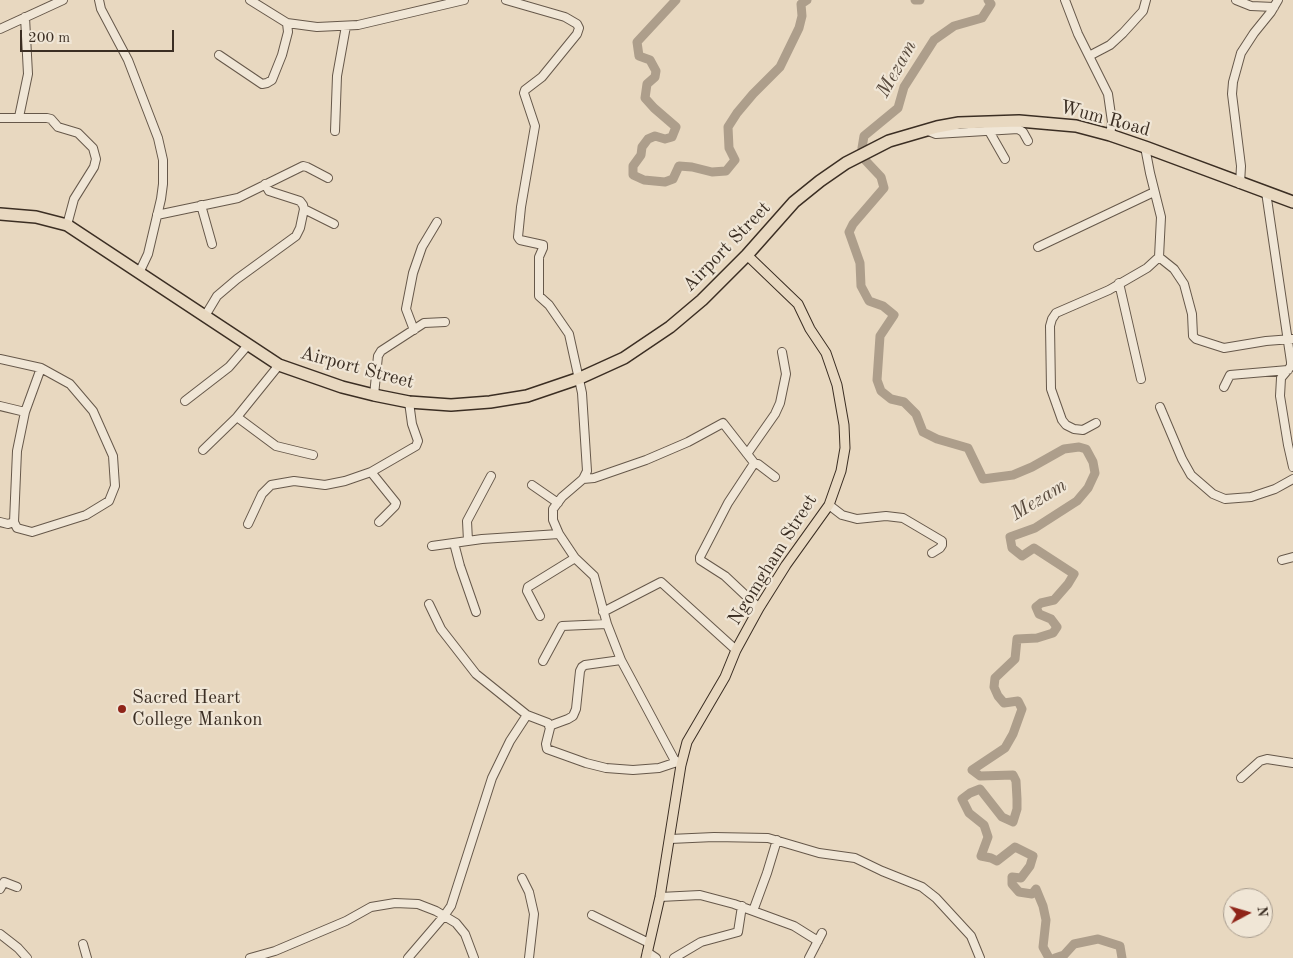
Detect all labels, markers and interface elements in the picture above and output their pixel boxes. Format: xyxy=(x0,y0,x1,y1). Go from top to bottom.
scale bar xyxy=(22,20,176,52)
text: 200 m xyxy=(28,31,70,46)
water label: Mezam xyxy=(872,36,922,102)
street label: Wum Road xyxy=(1057,96,1153,142)
street label: Airport Street xyxy=(678,197,776,297)
street label: Airport Street xyxy=(298,342,416,394)
water label: Mezam xyxy=(1006,473,1072,527)
street label: Ngomgham Street xyxy=(724,490,822,630)
place label: Sacred Heart College Mankon xyxy=(132,687,263,731)
marker: Sacred Heart College Mankon xyxy=(116,703,128,715)
north arrow xyxy=(1223,888,1273,938)
text: N xyxy=(1254,905,1269,918)

